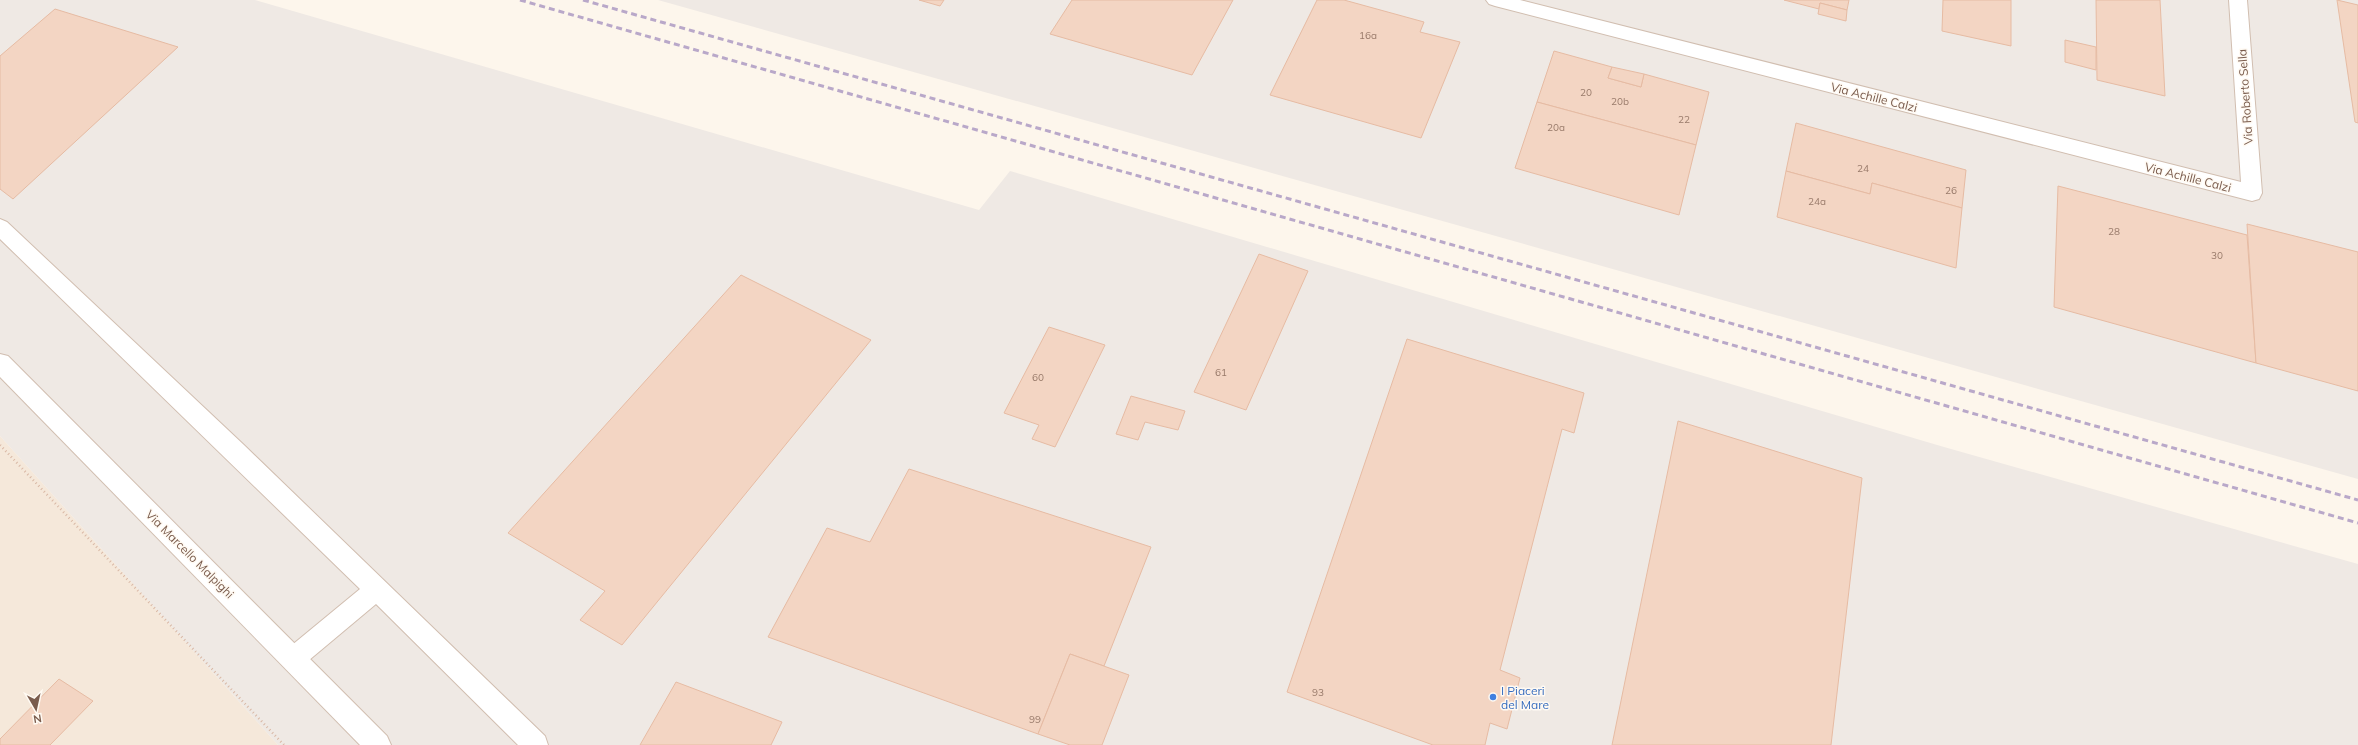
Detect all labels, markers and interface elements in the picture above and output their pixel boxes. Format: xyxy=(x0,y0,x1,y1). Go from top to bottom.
house number: 16a xyxy=(1359,29,1377,42)
street label: Via Roberto Sella xyxy=(2234,49,2256,145)
street label: Via Achille Calzi xyxy=(1829,79,1919,115)
house number: 20 xyxy=(1580,86,1592,99)
house number: 20b xyxy=(1611,95,1629,108)
house number: 22 xyxy=(1678,113,1690,126)
house number: 20a xyxy=(1547,121,1565,134)
street label: Via Achille Calzi xyxy=(2143,159,2233,195)
house number: 24 xyxy=(1857,162,1869,175)
house number: 26 xyxy=(1945,184,1957,197)
house number: 24a xyxy=(1808,195,1826,208)
house number: 28 xyxy=(2108,225,2120,238)
house number: 30 xyxy=(2211,249,2223,262)
house number: 61 xyxy=(1215,366,1227,379)
house number: 60 xyxy=(1032,371,1044,384)
street label: Via Marcello Malpighi xyxy=(143,507,237,601)
place label: I Piaceri del Mare xyxy=(1501,683,1549,712)
house number: 93 xyxy=(1312,686,1324,699)
north arrow xyxy=(16,689,56,729)
marker: I Piaceri del Mare xyxy=(1488,692,1498,702)
text: N xyxy=(32,711,43,726)
house number: 99 xyxy=(1029,713,1041,726)

